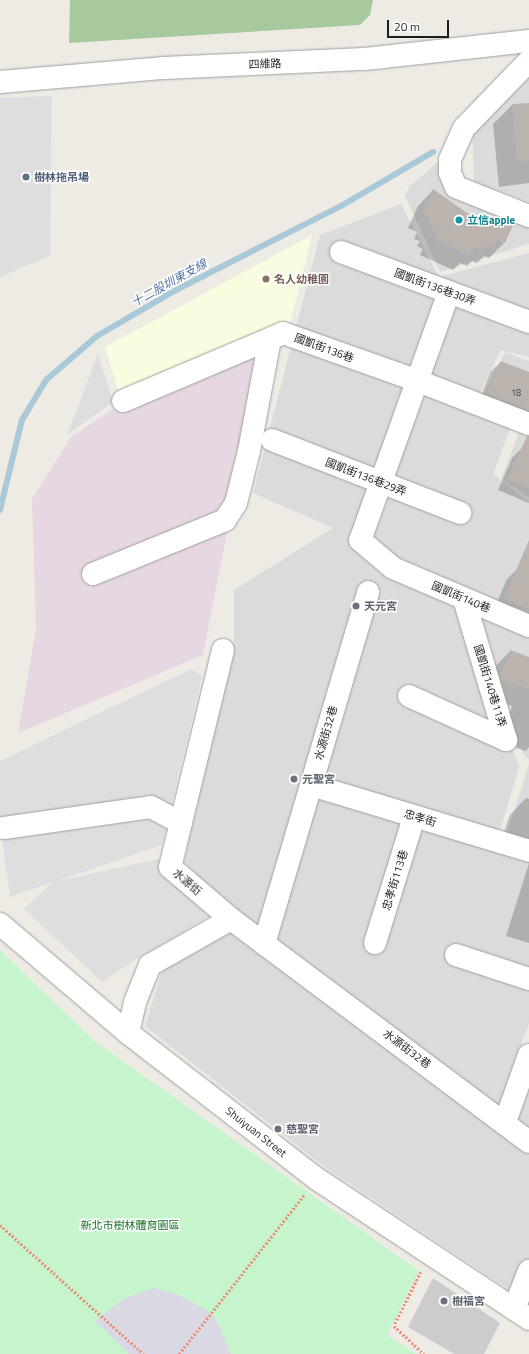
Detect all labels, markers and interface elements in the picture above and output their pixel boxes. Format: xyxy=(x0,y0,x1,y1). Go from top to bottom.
scale bar xyxy=(389,12,451,38)
text: 20 m xyxy=(394,17,420,36)
street label: 四維路 xyxy=(248,57,282,71)
place label: 樹林拖吊場 xyxy=(34,170,89,184)
marker: 樹林拖吊場 xyxy=(21,172,31,182)
place label: 立信apple xyxy=(467,213,515,227)
marker: 立信apple xyxy=(454,215,464,225)
water label: 十二股圳東支線 xyxy=(129,256,209,310)
street label: 國凱街136巷30弄 xyxy=(392,266,478,308)
place label: 名人幼稚園 xyxy=(274,272,329,286)
marker: 名人幼稚園 xyxy=(261,274,271,284)
street label: 國凱街136巷 xyxy=(292,331,356,365)
house number: 18 xyxy=(511,388,521,398)
street label: 國凱街136巷29弄 xyxy=(324,455,408,499)
street label: 國凱街140巷 xyxy=(430,579,492,615)
place label: 天元宮 xyxy=(364,599,397,613)
marker: 天元宮 xyxy=(351,601,361,611)
street label: 國凱街140巷11弄 xyxy=(471,643,509,729)
street label: 水源街32巷 xyxy=(312,704,340,762)
place label: 元聖宮 xyxy=(302,772,335,786)
marker: 元聖宮 xyxy=(289,774,299,784)
street label: 忠孝街 xyxy=(402,807,438,829)
street label: 忠孝街113巷 xyxy=(380,848,410,912)
street label: 水源街 xyxy=(170,866,204,898)
street label: 水源街32巷 xyxy=(381,1027,433,1071)
street label: Shuiyuan Street xyxy=(223,1104,289,1160)
place label: 慈聖宮 xyxy=(286,1122,319,1136)
marker: 慈聖宮 xyxy=(273,1124,283,1134)
park label: 新北市樹林體育園區 xyxy=(81,1218,179,1232)
place label: 樹福宮 xyxy=(452,1294,485,1308)
marker: 樹福宮 xyxy=(439,1296,449,1306)

